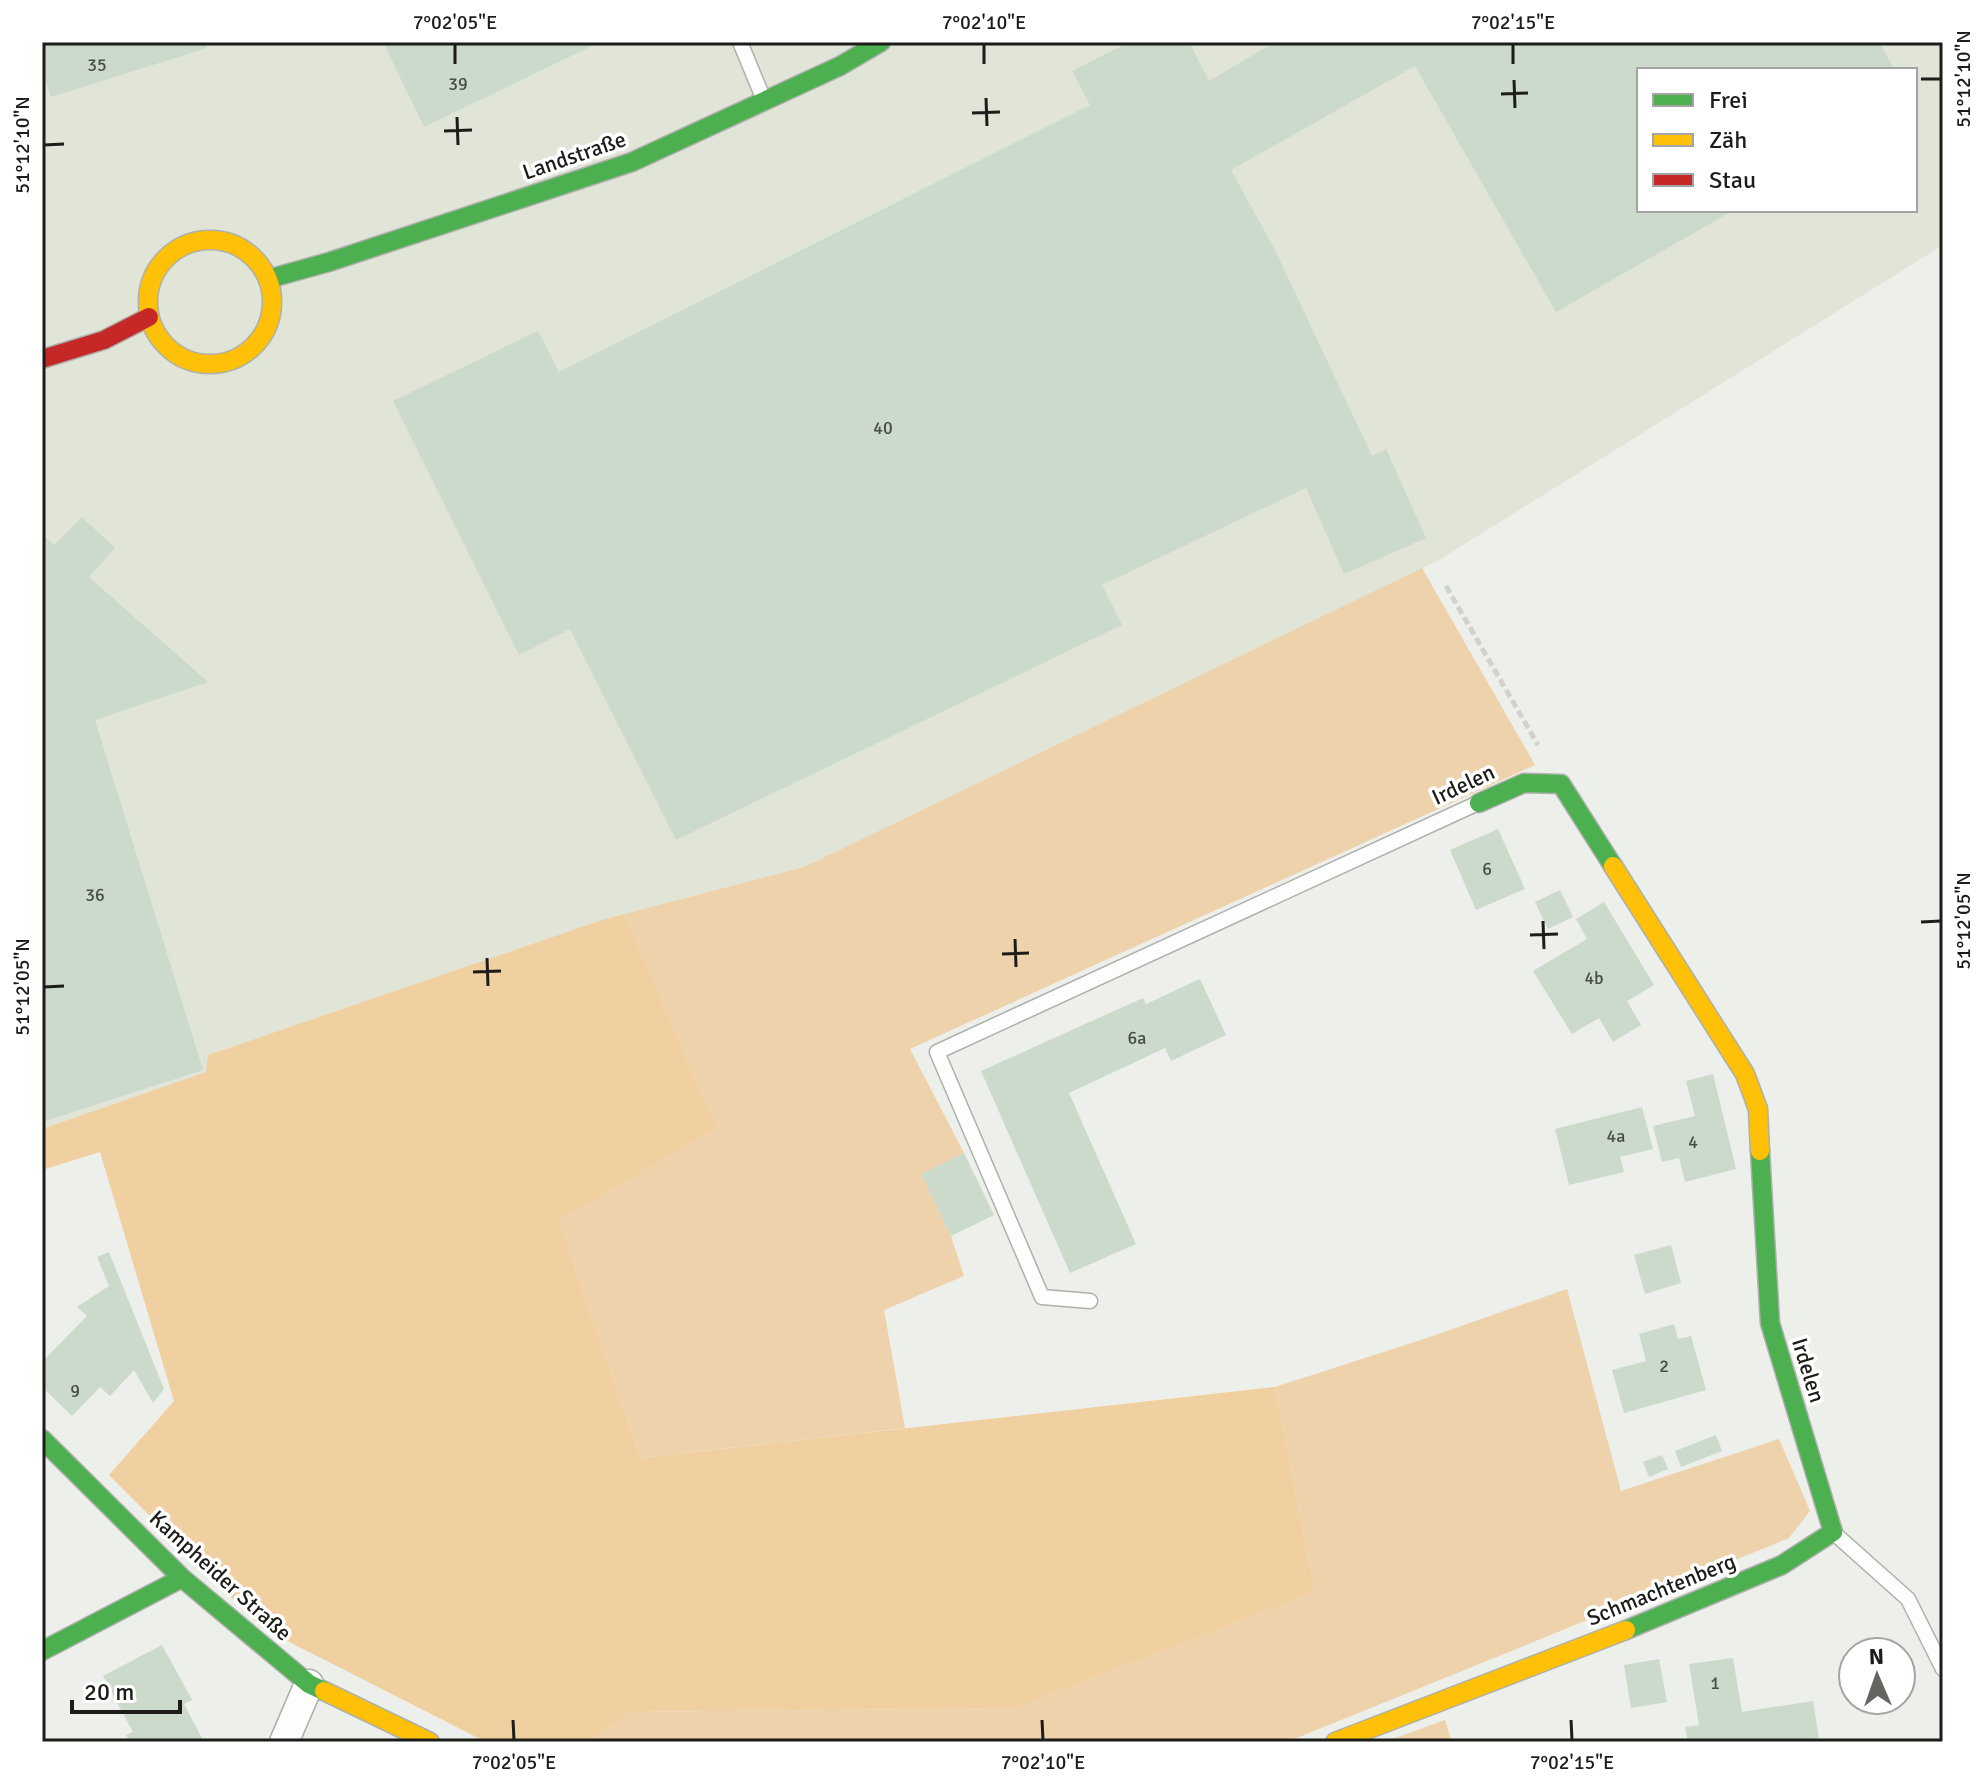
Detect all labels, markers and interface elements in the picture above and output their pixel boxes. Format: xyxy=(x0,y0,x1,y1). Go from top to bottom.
text: 7°02'05"E xyxy=(413,10,497,35)
text: 7°02'10"E xyxy=(942,10,1026,35)
text: 7°02'15"E xyxy=(1471,10,1555,35)
text: 51°12'10"N xyxy=(1951,30,1976,128)
house number: 35 xyxy=(87,54,107,76)
legend xyxy=(1637,68,1917,212)
house number: 39 xyxy=(448,73,468,95)
text: Frei xyxy=(1709,85,1748,115)
text: 51°12'10"N xyxy=(10,96,35,194)
street label: Landstraße xyxy=(519,125,629,186)
text: Zäh xyxy=(1709,125,1747,155)
text: Stau xyxy=(1709,165,1756,195)
house number: 40 xyxy=(873,417,893,439)
street label: Irdelen xyxy=(1427,758,1499,811)
house number: 6 xyxy=(1482,858,1492,880)
text: 51°12'05"N xyxy=(1951,872,1976,970)
house number: 36 xyxy=(85,884,105,906)
text: 51°12'05"N xyxy=(10,938,35,1036)
house number: 4b xyxy=(1584,967,1604,989)
house number: 6a xyxy=(1128,1027,1146,1049)
house number: 4a xyxy=(1607,1125,1625,1147)
house number: 4 xyxy=(1688,1131,1698,1153)
street label: Irdelen xyxy=(1786,1335,1831,1406)
house number: 2 xyxy=(1659,1355,1669,1377)
house number: 9 xyxy=(70,1380,80,1402)
street label: Kampheider Straße xyxy=(144,1505,297,1646)
street label: Schmachtenberg xyxy=(1583,1547,1740,1632)
north arrow xyxy=(1837,1636,1917,1716)
text: N xyxy=(1868,1643,1884,1670)
scale bar xyxy=(72,1664,180,1714)
house number: 1 xyxy=(1710,1672,1720,1694)
text: 20 m xyxy=(84,1677,134,1707)
text: 7°02'05"E xyxy=(472,1750,556,1775)
text: 7°02'10"E xyxy=(1001,1750,1085,1775)
text: 7°02'15"E xyxy=(1530,1750,1614,1775)

